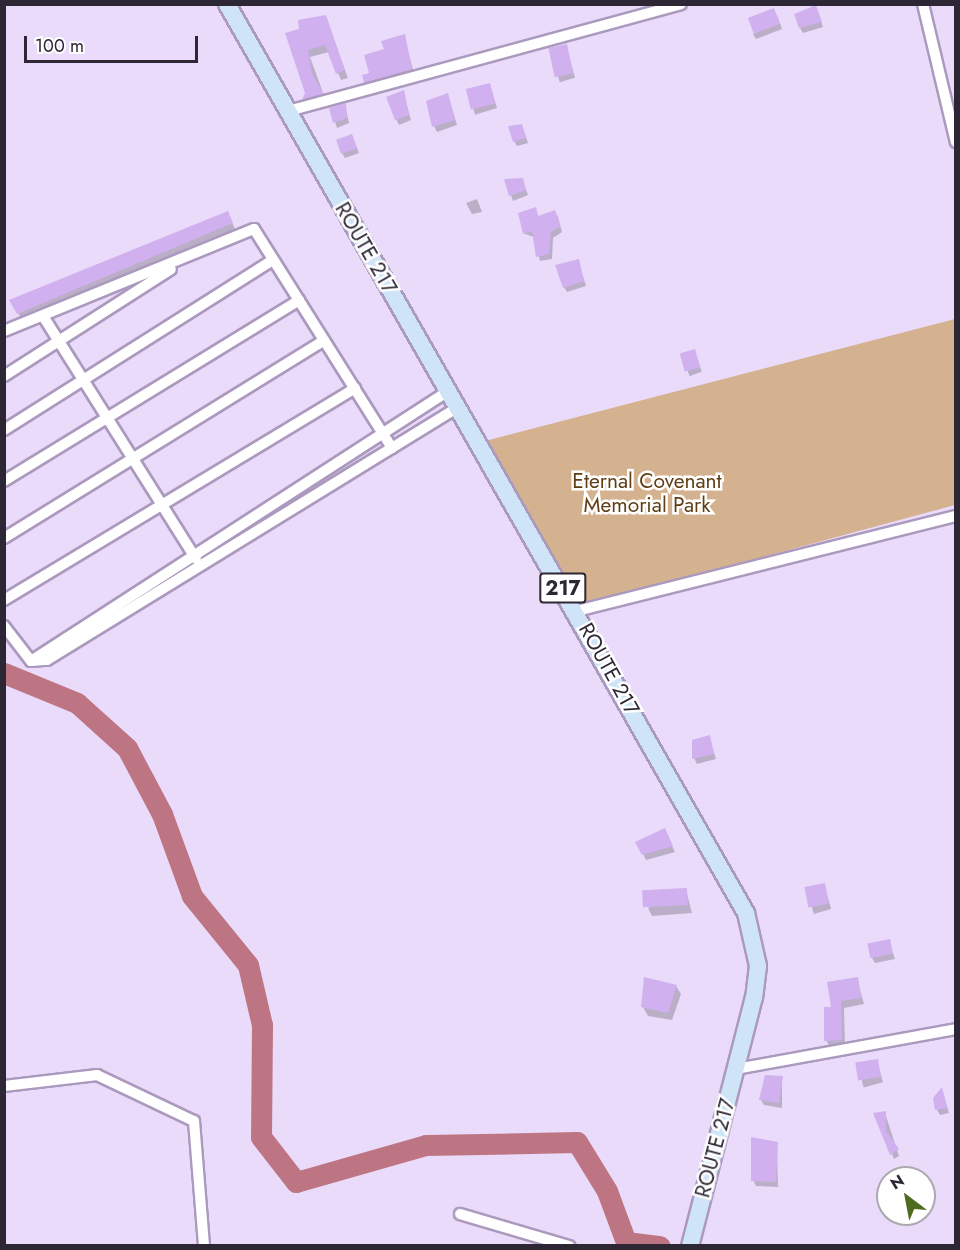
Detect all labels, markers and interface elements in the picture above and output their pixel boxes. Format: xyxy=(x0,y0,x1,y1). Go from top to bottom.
scale bar xyxy=(27,24,201,62)
text: 100 m xyxy=(35,33,84,59)
street label: ROUTE 217 xyxy=(330,198,402,298)
park label: Eternal Covenant Memorial Park xyxy=(572,468,722,518)
road number: 217 xyxy=(539,571,587,605)
street label: ROUTE 217 xyxy=(573,618,645,720)
street label: ROUTE 217 xyxy=(690,1096,740,1200)
north arrow xyxy=(876,1166,936,1226)
text: N xyxy=(886,1169,909,1195)

